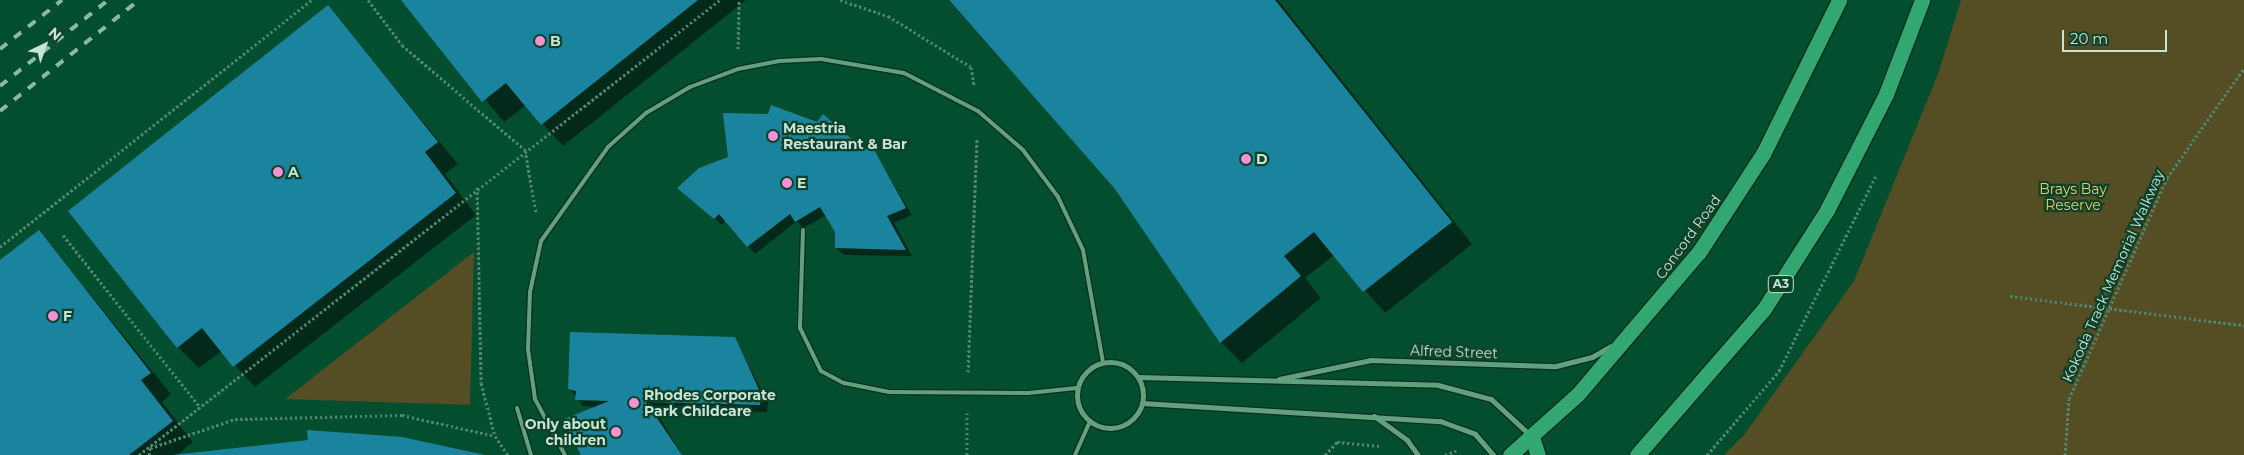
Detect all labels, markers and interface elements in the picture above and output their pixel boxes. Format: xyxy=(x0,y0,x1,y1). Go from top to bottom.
north arrow xyxy=(20,20,70,70)
scale bar xyxy=(2064,20,2169,52)
text: N xyxy=(45,23,65,44)
text: 20 m xyxy=(2070,29,2108,48)
place label: B xyxy=(550,33,561,49)
marker: B xyxy=(534,35,546,47)
place label: Maestria Restaurant & Bar xyxy=(783,120,907,152)
marker: Maestria Restaurant & Bar xyxy=(767,130,779,142)
place label: D xyxy=(1256,151,1268,167)
marker: D xyxy=(1240,153,1252,165)
place label: A xyxy=(288,164,299,180)
marker: A xyxy=(272,166,284,178)
street label: Kokoda Track Memorial Walkway xyxy=(2058,167,2168,385)
place label: E xyxy=(797,175,806,191)
marker: E xyxy=(781,177,793,189)
park label: Brays Bay Reserve xyxy=(2039,181,2107,213)
street label: Concord Road xyxy=(1652,192,1724,282)
road number: A3 xyxy=(1767,274,1795,294)
place label: F xyxy=(63,308,72,324)
marker: F xyxy=(47,310,59,322)
street label: Alfred Street xyxy=(1410,342,1498,362)
place label: Rhodes Corporate Park Childcare xyxy=(644,387,776,420)
marker: Rhodes Corporate Park Childcare xyxy=(628,397,640,409)
place label: Only about children xyxy=(525,416,606,448)
marker: Only about children xyxy=(610,426,622,438)

